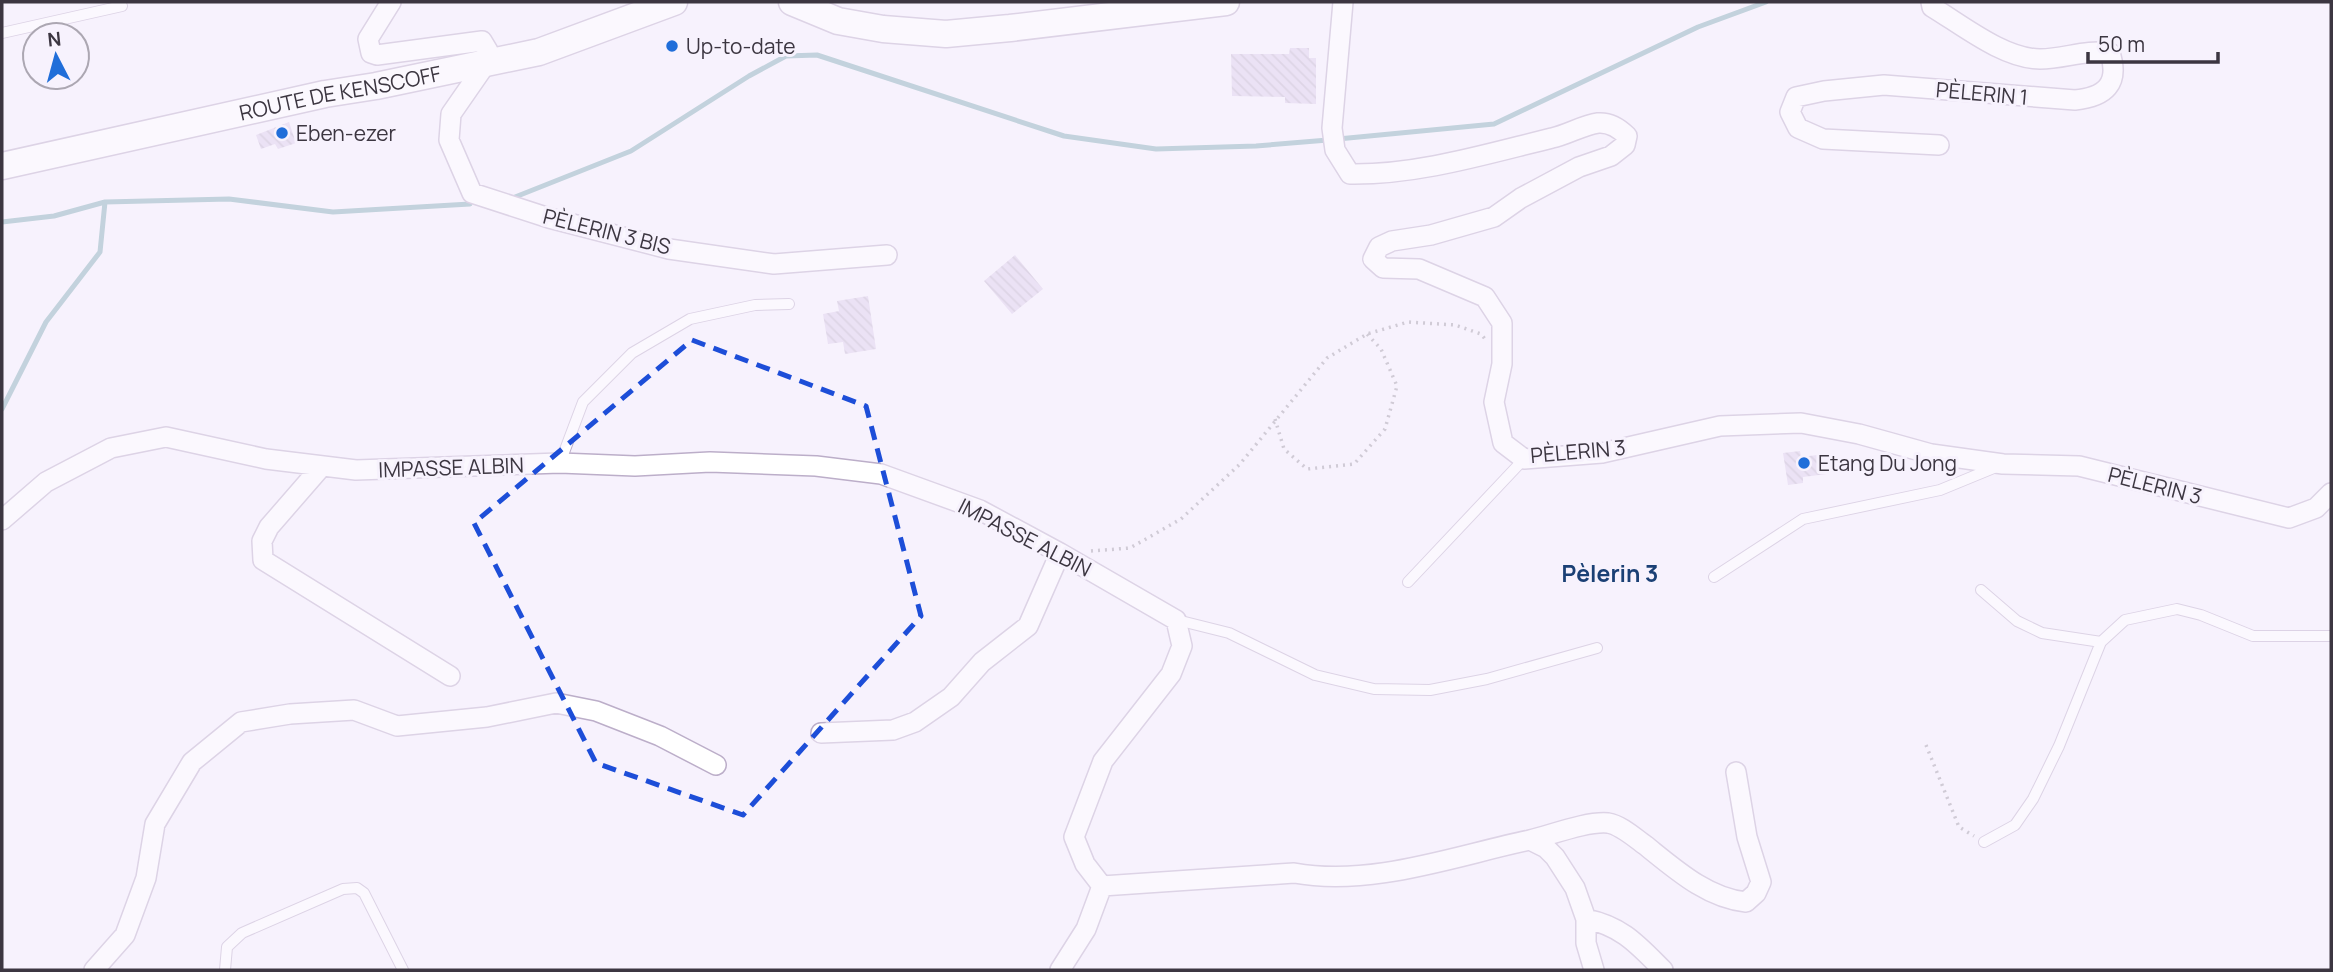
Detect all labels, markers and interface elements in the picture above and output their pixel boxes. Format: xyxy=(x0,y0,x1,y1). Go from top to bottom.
north arrow xyxy=(21,21,91,91)
scale bar xyxy=(2088,21,2218,65)
text: N xyxy=(46,25,62,53)
text: 50 m xyxy=(2098,30,2145,58)
place label: Up-to-date xyxy=(686,32,796,60)
marker: Up-to-date xyxy=(664,38,680,54)
street label: ROUTE DE KENSCOFF xyxy=(236,59,444,127)
street label: PÈLERIN 1 xyxy=(1935,75,2029,111)
place label: Eben-ezer xyxy=(296,119,396,147)
marker: Eben-ezer xyxy=(274,125,290,141)
street label: PÈLERIN 3 BIS xyxy=(540,202,674,260)
street label: PÈLERIN 3 xyxy=(1529,433,1627,469)
place label: Etang Du Jong xyxy=(1818,449,1957,477)
street label: IMPASSE ALBIN xyxy=(378,450,524,484)
marker: Etang Du Jong xyxy=(1796,455,1812,471)
street label: PÈLERIN 3 xyxy=(2105,460,2205,510)
street label: IMPASSE ALBIN xyxy=(954,491,1096,583)
district label: Pèlerin 3 xyxy=(1562,557,1658,589)

